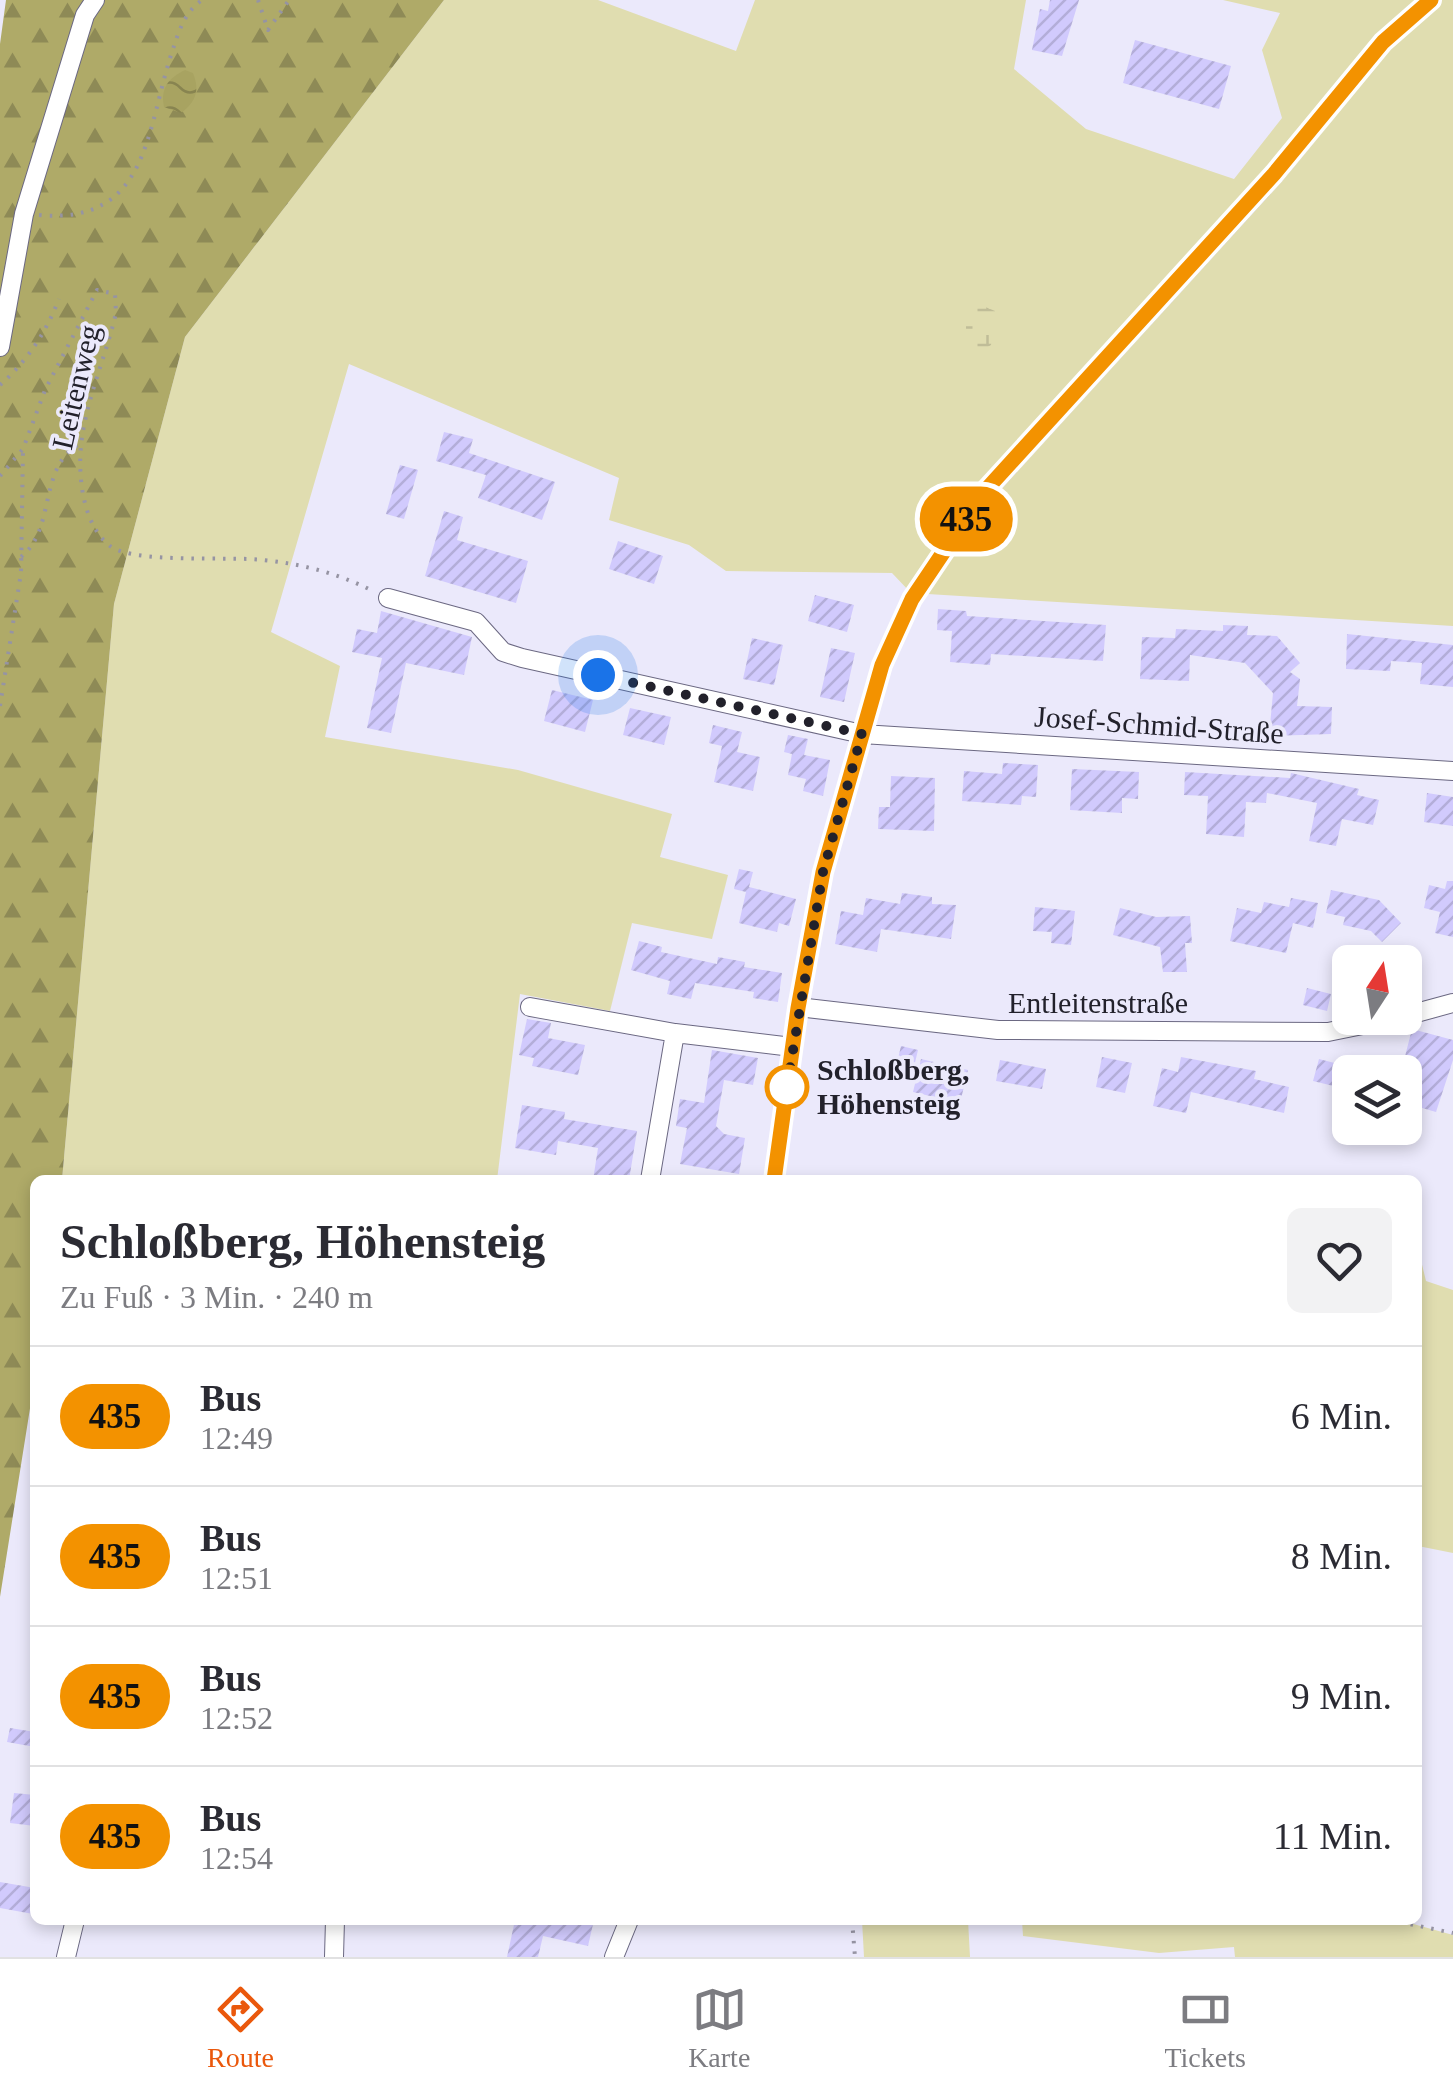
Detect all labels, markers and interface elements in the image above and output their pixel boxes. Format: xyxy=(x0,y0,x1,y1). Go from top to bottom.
street label: Leitenweg xyxy=(45,321,106,452)
line badge: 435 xyxy=(908,486,1024,552)
text: 435 xyxy=(940,500,992,539)
your location xyxy=(573,650,623,700)
street label: Josef-Schmid-Straße xyxy=(1033,699,1285,750)
north arrow xyxy=(1332,945,1422,1035)
map controls xyxy=(1332,945,1422,1145)
street label: Entleitenstraße xyxy=(1008,986,1188,1019)
place label: Schloßberg, Höhensteig xyxy=(817,1053,970,1120)
button: layers xyxy=(1332,1055,1422,1145)
marker: Schloßberg, Höhensteig xyxy=(766,1066,808,1108)
button: heart xyxy=(1287,1208,1392,1313)
text: Schloßberg, Höhensteig xyxy=(60,1215,545,1268)
text: Zu Fuß · 3 Min. · 240 m xyxy=(60,1279,373,1315)
text: Bus xyxy=(200,1377,261,1419)
text: 6 Min. xyxy=(1291,1395,1392,1437)
text: 435 xyxy=(89,1397,141,1436)
text: 12:49 xyxy=(200,1420,273,1456)
text: Bus xyxy=(200,1517,261,1559)
text: 8 Min. xyxy=(1291,1535,1392,1577)
text: 435 xyxy=(89,1537,141,1576)
text: 12:51 xyxy=(200,1560,273,1596)
text: Bus xyxy=(200,1657,261,1699)
text: 9 Min. xyxy=(1291,1675,1392,1717)
text: 435 xyxy=(89,1677,141,1716)
text: 12:52 xyxy=(200,1700,273,1736)
text: Bus xyxy=(200,1797,261,1839)
text: 11 Min. xyxy=(1273,1815,1392,1857)
text: 435 xyxy=(89,1817,141,1856)
text: 12:54 xyxy=(200,1840,273,1876)
tab: Route xyxy=(207,1982,274,2074)
tab: Karte xyxy=(688,1982,750,2074)
tab: Tickets xyxy=(1164,1982,1246,2074)

